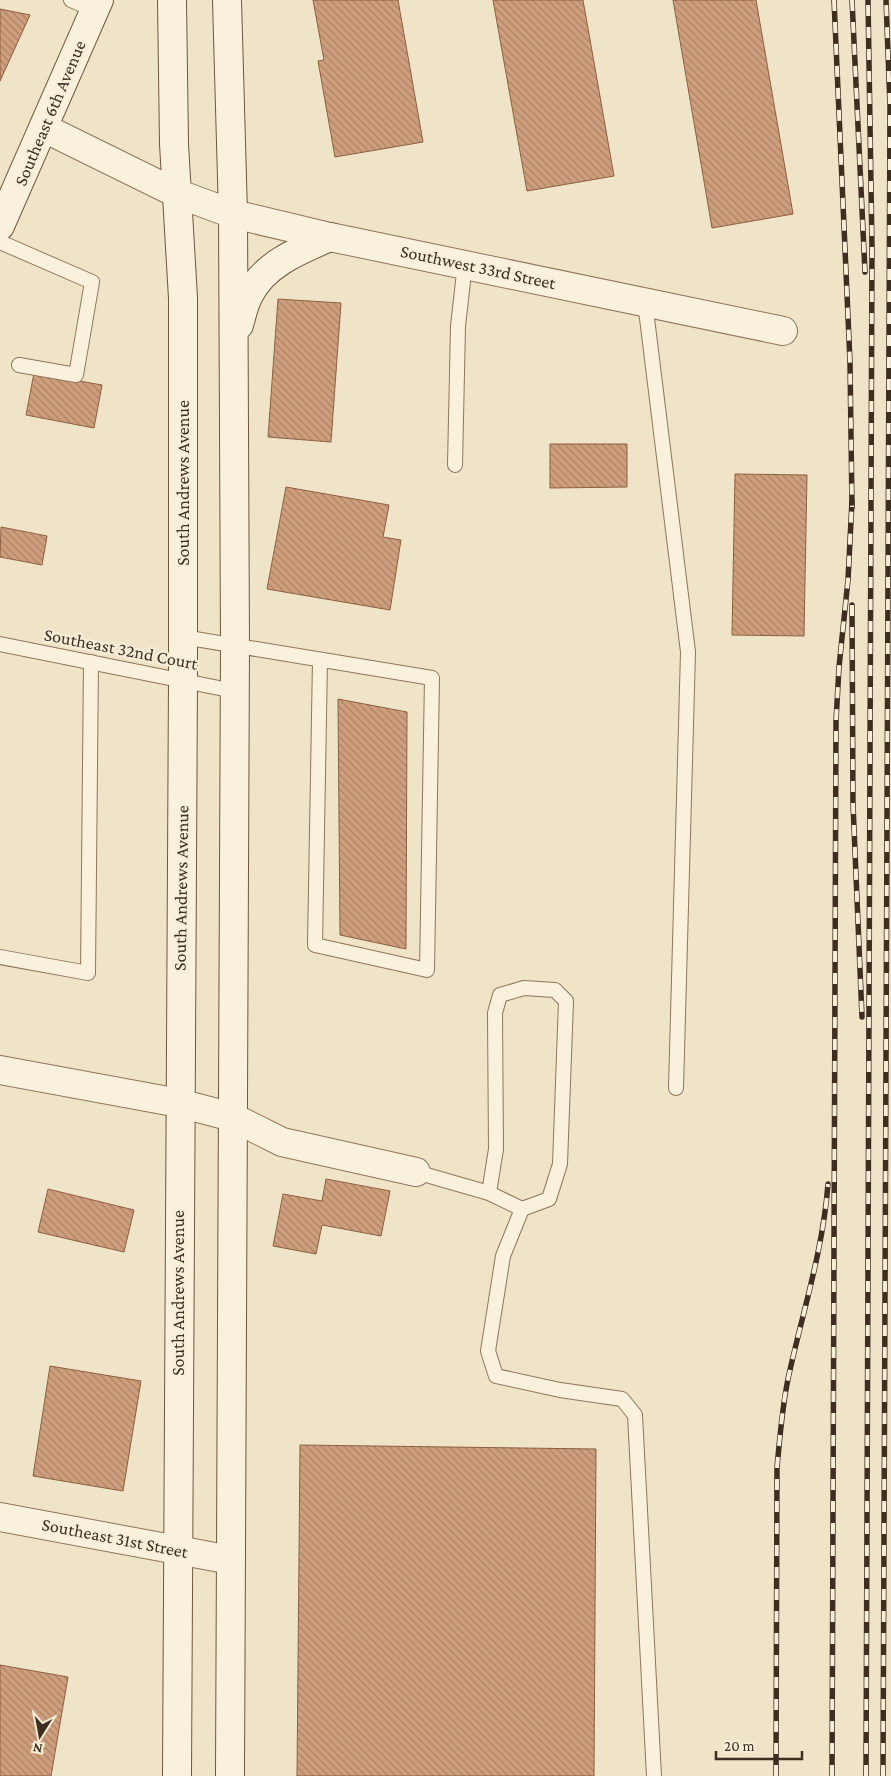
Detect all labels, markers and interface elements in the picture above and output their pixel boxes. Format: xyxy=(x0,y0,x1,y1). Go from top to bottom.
street label: Southeast 6th Avenue xyxy=(10,37,90,189)
street label: Southwest 33rd Street xyxy=(399,241,558,293)
street label: South Andrews Avenue xyxy=(173,400,193,566)
street label: Southeast 32nd Court xyxy=(42,624,201,674)
street label: South Andrews Avenue xyxy=(170,805,192,971)
street label: South Andrews Avenue xyxy=(168,1210,188,1376)
street label: Southeast 31st Street xyxy=(40,1514,191,1562)
north arrow xyxy=(15,1711,65,1761)
scale bar xyxy=(716,1728,802,1760)
text: 20 m xyxy=(724,1738,755,1754)
text: N xyxy=(31,1740,44,1758)

